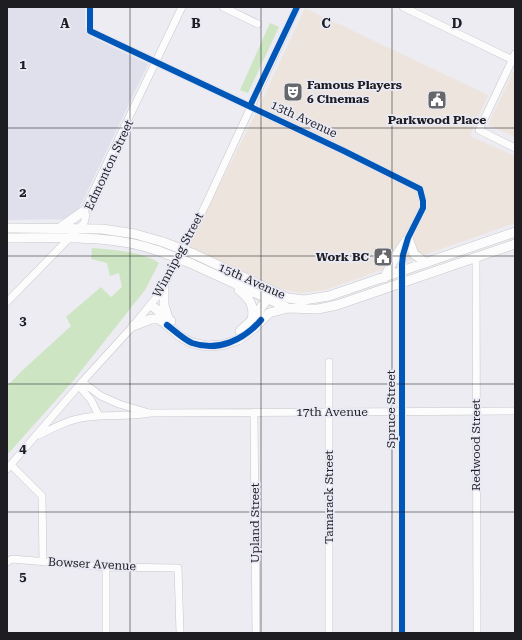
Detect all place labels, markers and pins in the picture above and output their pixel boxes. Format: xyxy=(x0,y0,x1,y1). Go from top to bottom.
place label: Famous Players 6 Cinemas xyxy=(307,78,402,106)
theatre icon: Famous Players 6 Cinemas xyxy=(282,81,304,103)
public building icon: Parkwood Place xyxy=(426,89,448,111)
place label: Parkwood Place xyxy=(388,113,486,127)
public building icon: Work BC xyxy=(372,246,394,268)
place label: Work BC xyxy=(316,250,370,264)

